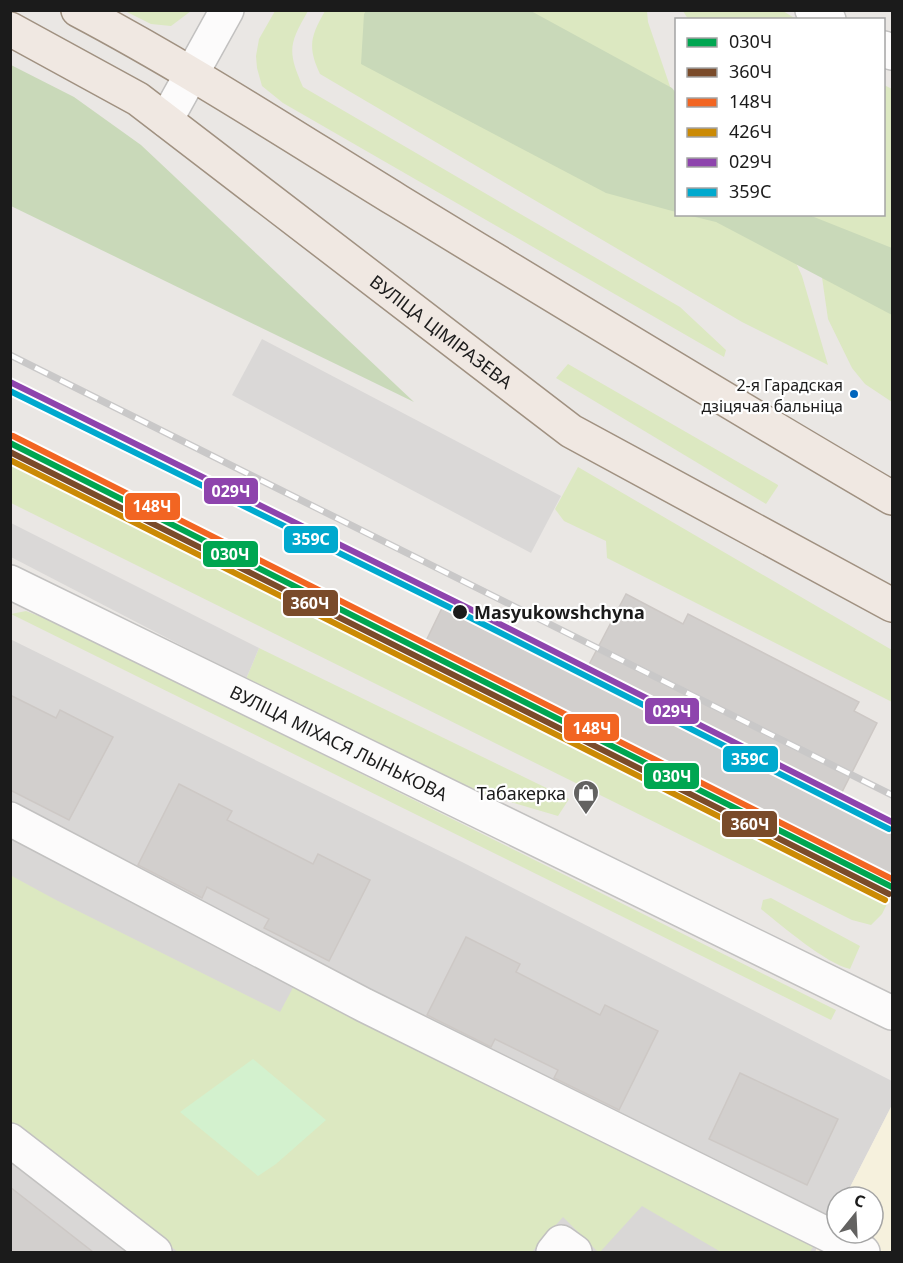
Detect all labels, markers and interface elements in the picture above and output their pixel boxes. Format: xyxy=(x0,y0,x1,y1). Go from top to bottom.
legend xyxy=(675,18,885,216)
text: 030Ч xyxy=(729,29,772,53)
text: 360Ч xyxy=(729,59,772,83)
text: 148Ч xyxy=(729,89,772,113)
text: 426Ч xyxy=(729,119,772,143)
text: 029Ч xyxy=(729,149,772,173)
text: 359С xyxy=(729,179,771,203)
street label: ВУЛІЦА ЦІМІРАЗЕВА xyxy=(365,269,518,394)
place label: 2-я Гарадская дзіцячая бальніца xyxy=(701,374,843,417)
marker: 2-я Гарадская дзіцячая бальніца xyxy=(848,388,860,400)
line badge: 029Ч xyxy=(203,477,259,505)
text: 029Ч xyxy=(212,480,250,502)
line badge: 148Ч xyxy=(124,492,181,521)
text: 148Ч xyxy=(133,495,171,517)
line badge: 359С xyxy=(283,525,339,554)
text: 359С xyxy=(292,528,330,550)
line badge: 030Ч xyxy=(202,540,259,568)
text: 030Ч xyxy=(211,543,249,565)
line badge: 360Ч xyxy=(282,589,339,617)
text: 360Ч xyxy=(291,592,329,614)
place label: Masyukowshchyna xyxy=(474,600,645,624)
marker: Masyukowshchyna xyxy=(451,603,469,621)
street label: ВУЛІЦА МІХАСЯ ЛЫНЬКОВА xyxy=(226,679,452,806)
line badge: 029Ч xyxy=(644,697,700,725)
text: 029Ч xyxy=(653,700,691,722)
line badge: 148Ч xyxy=(563,713,620,742)
text: 148Ч xyxy=(573,717,611,739)
line badge: 359С xyxy=(722,745,779,773)
text: 359С xyxy=(731,748,769,770)
line badge: 030Ч xyxy=(643,762,700,790)
text: 030Ч xyxy=(653,765,691,787)
shop icon: Табакерка xyxy=(571,778,601,816)
place label: Табакерка xyxy=(477,781,566,805)
line badge: 360Ч xyxy=(721,810,778,838)
text: 360Ч xyxy=(731,813,769,835)
north arrow xyxy=(825,1185,885,1245)
text: С xyxy=(851,1189,868,1213)

